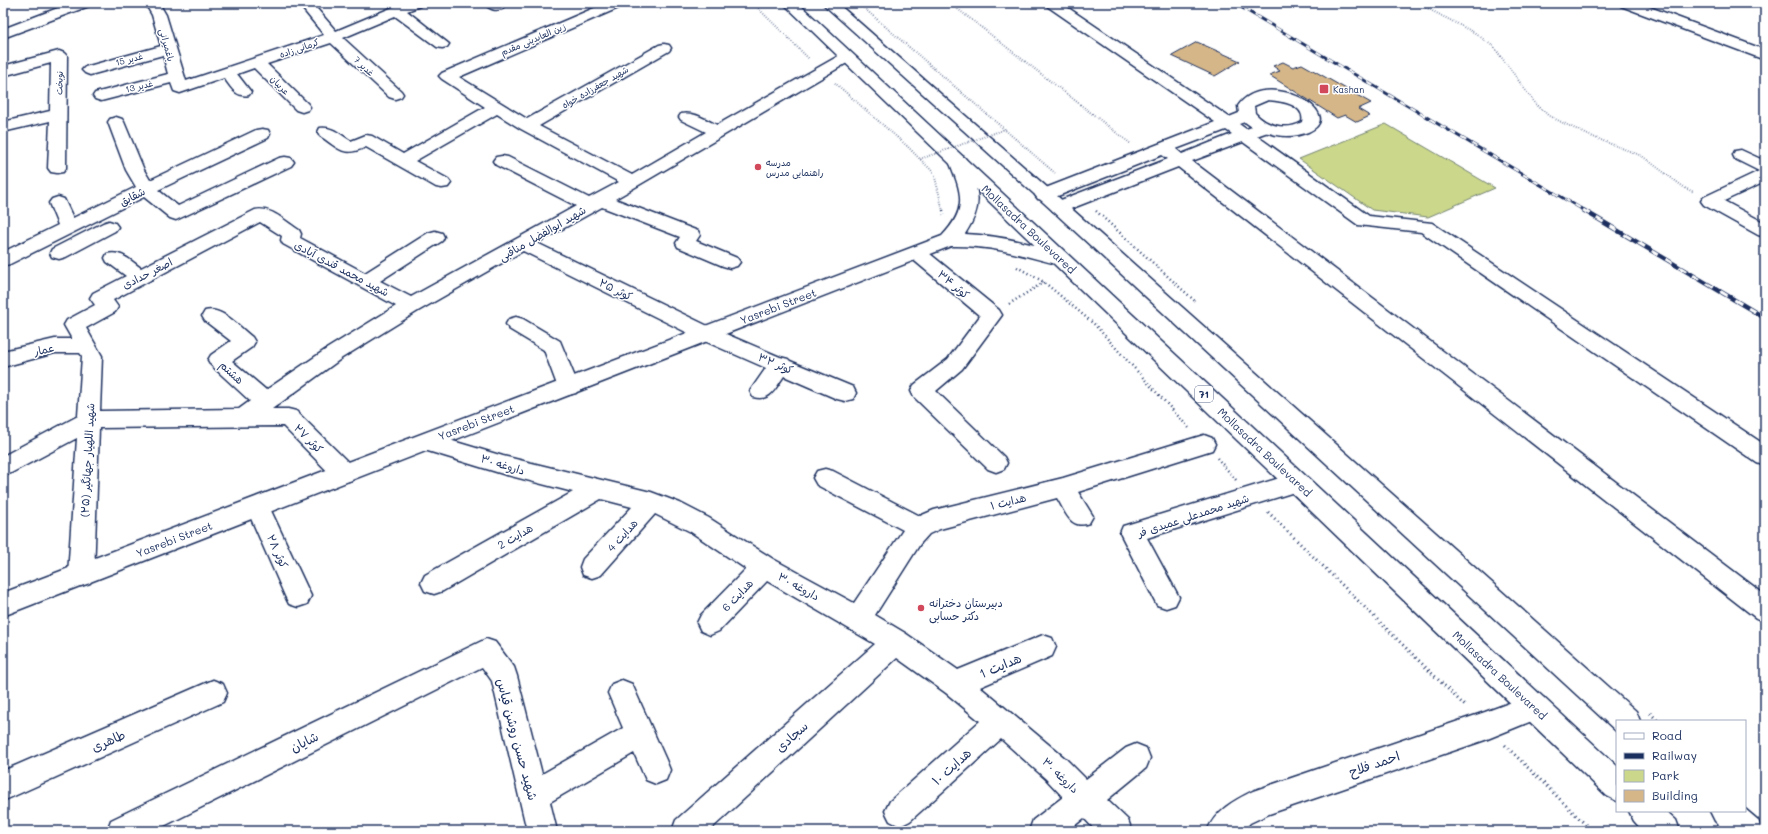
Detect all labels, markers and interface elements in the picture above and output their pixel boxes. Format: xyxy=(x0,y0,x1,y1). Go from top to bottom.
street label: زین العابدینی مقدم xyxy=(499,20,568,59)
street label: باغمیرانی xyxy=(156,27,177,63)
street label: کرمانی زاده xyxy=(278,36,321,61)
street label: غدیر 15 xyxy=(114,50,144,69)
street label: غدیر 7 xyxy=(351,54,377,79)
street label: شهید جعفرزاده خواه xyxy=(560,63,631,111)
street label: نوبخت xyxy=(53,71,65,95)
street label: عربیان xyxy=(267,73,292,98)
street label: غدیر 13 xyxy=(124,77,154,96)
marker: Kashan xyxy=(1318,83,1330,95)
place label: Kashan xyxy=(1333,84,1364,95)
place label: مدرسه راهنمایی مدرس xyxy=(766,157,824,179)
marker: مدرسه راهنمایی مدرس xyxy=(753,162,763,172)
street label: Mollasadra Boulevared xyxy=(979,181,1079,277)
street label: شقایق xyxy=(117,183,147,209)
street label: شهید ابوالفضل مناقبی xyxy=(496,202,589,265)
street label: شهید محمد قندی آبادی xyxy=(292,237,392,300)
street label: اصغر حدادی xyxy=(119,254,175,292)
street label: کوثر ۳۴ xyxy=(934,266,973,303)
street label: کوثر ۲۵ xyxy=(596,275,635,305)
street label: Yasrebi Street xyxy=(738,284,818,327)
street label: عمار xyxy=(31,339,56,359)
street label: کوثر ۳۲ xyxy=(756,349,796,378)
street label: هشتم xyxy=(215,357,247,388)
road number: 71 xyxy=(1195,386,1213,402)
street label: Yasrebi Street xyxy=(436,400,516,443)
street label: شهید اللهیار جهانگیر (۲۵) xyxy=(77,403,97,517)
street label: Mollasadra Boulevared xyxy=(1215,404,1315,500)
street label: کوثر ۲۷ xyxy=(290,420,327,457)
street label: داروغه ۳۰ xyxy=(479,450,527,479)
street label: هدایت ۱ xyxy=(988,489,1028,513)
street label: شهید محمدعلی عمیدی فر xyxy=(1134,490,1251,541)
street label: هدایت 4 xyxy=(603,516,641,554)
street label: Yasrebi Street xyxy=(134,517,214,560)
street label: هدایت 2 xyxy=(495,520,535,552)
street label: کوثر ۲۸ xyxy=(263,532,292,571)
street label: داروغه ۳۰ xyxy=(775,568,822,604)
street label: هدایت 6 xyxy=(718,576,756,614)
place label: دبیرستان دخترانه دکتر حسابی xyxy=(929,595,1003,624)
marker: دبیرستان دخترانه دکتر حسابی xyxy=(916,603,926,613)
street label: Mollasadra Boulevared xyxy=(1450,627,1550,723)
street label: هدایت 1 xyxy=(976,649,1024,682)
street label: شهید حسن روشن قیاس xyxy=(493,676,543,802)
street label: سجادی xyxy=(771,717,812,756)
legend xyxy=(1616,720,1746,812)
street label: طاهری xyxy=(88,725,128,755)
street label: شایان xyxy=(287,727,321,756)
text: Road xyxy=(1652,727,1682,743)
street label: هدایت ۱۰ xyxy=(928,744,975,789)
street label: احمد فلاح xyxy=(1346,746,1402,782)
text: Railway xyxy=(1652,747,1697,763)
street label: داروغه ۳۰ xyxy=(1039,754,1082,797)
text: Park xyxy=(1652,767,1679,783)
text: Building xyxy=(1652,787,1698,803)

